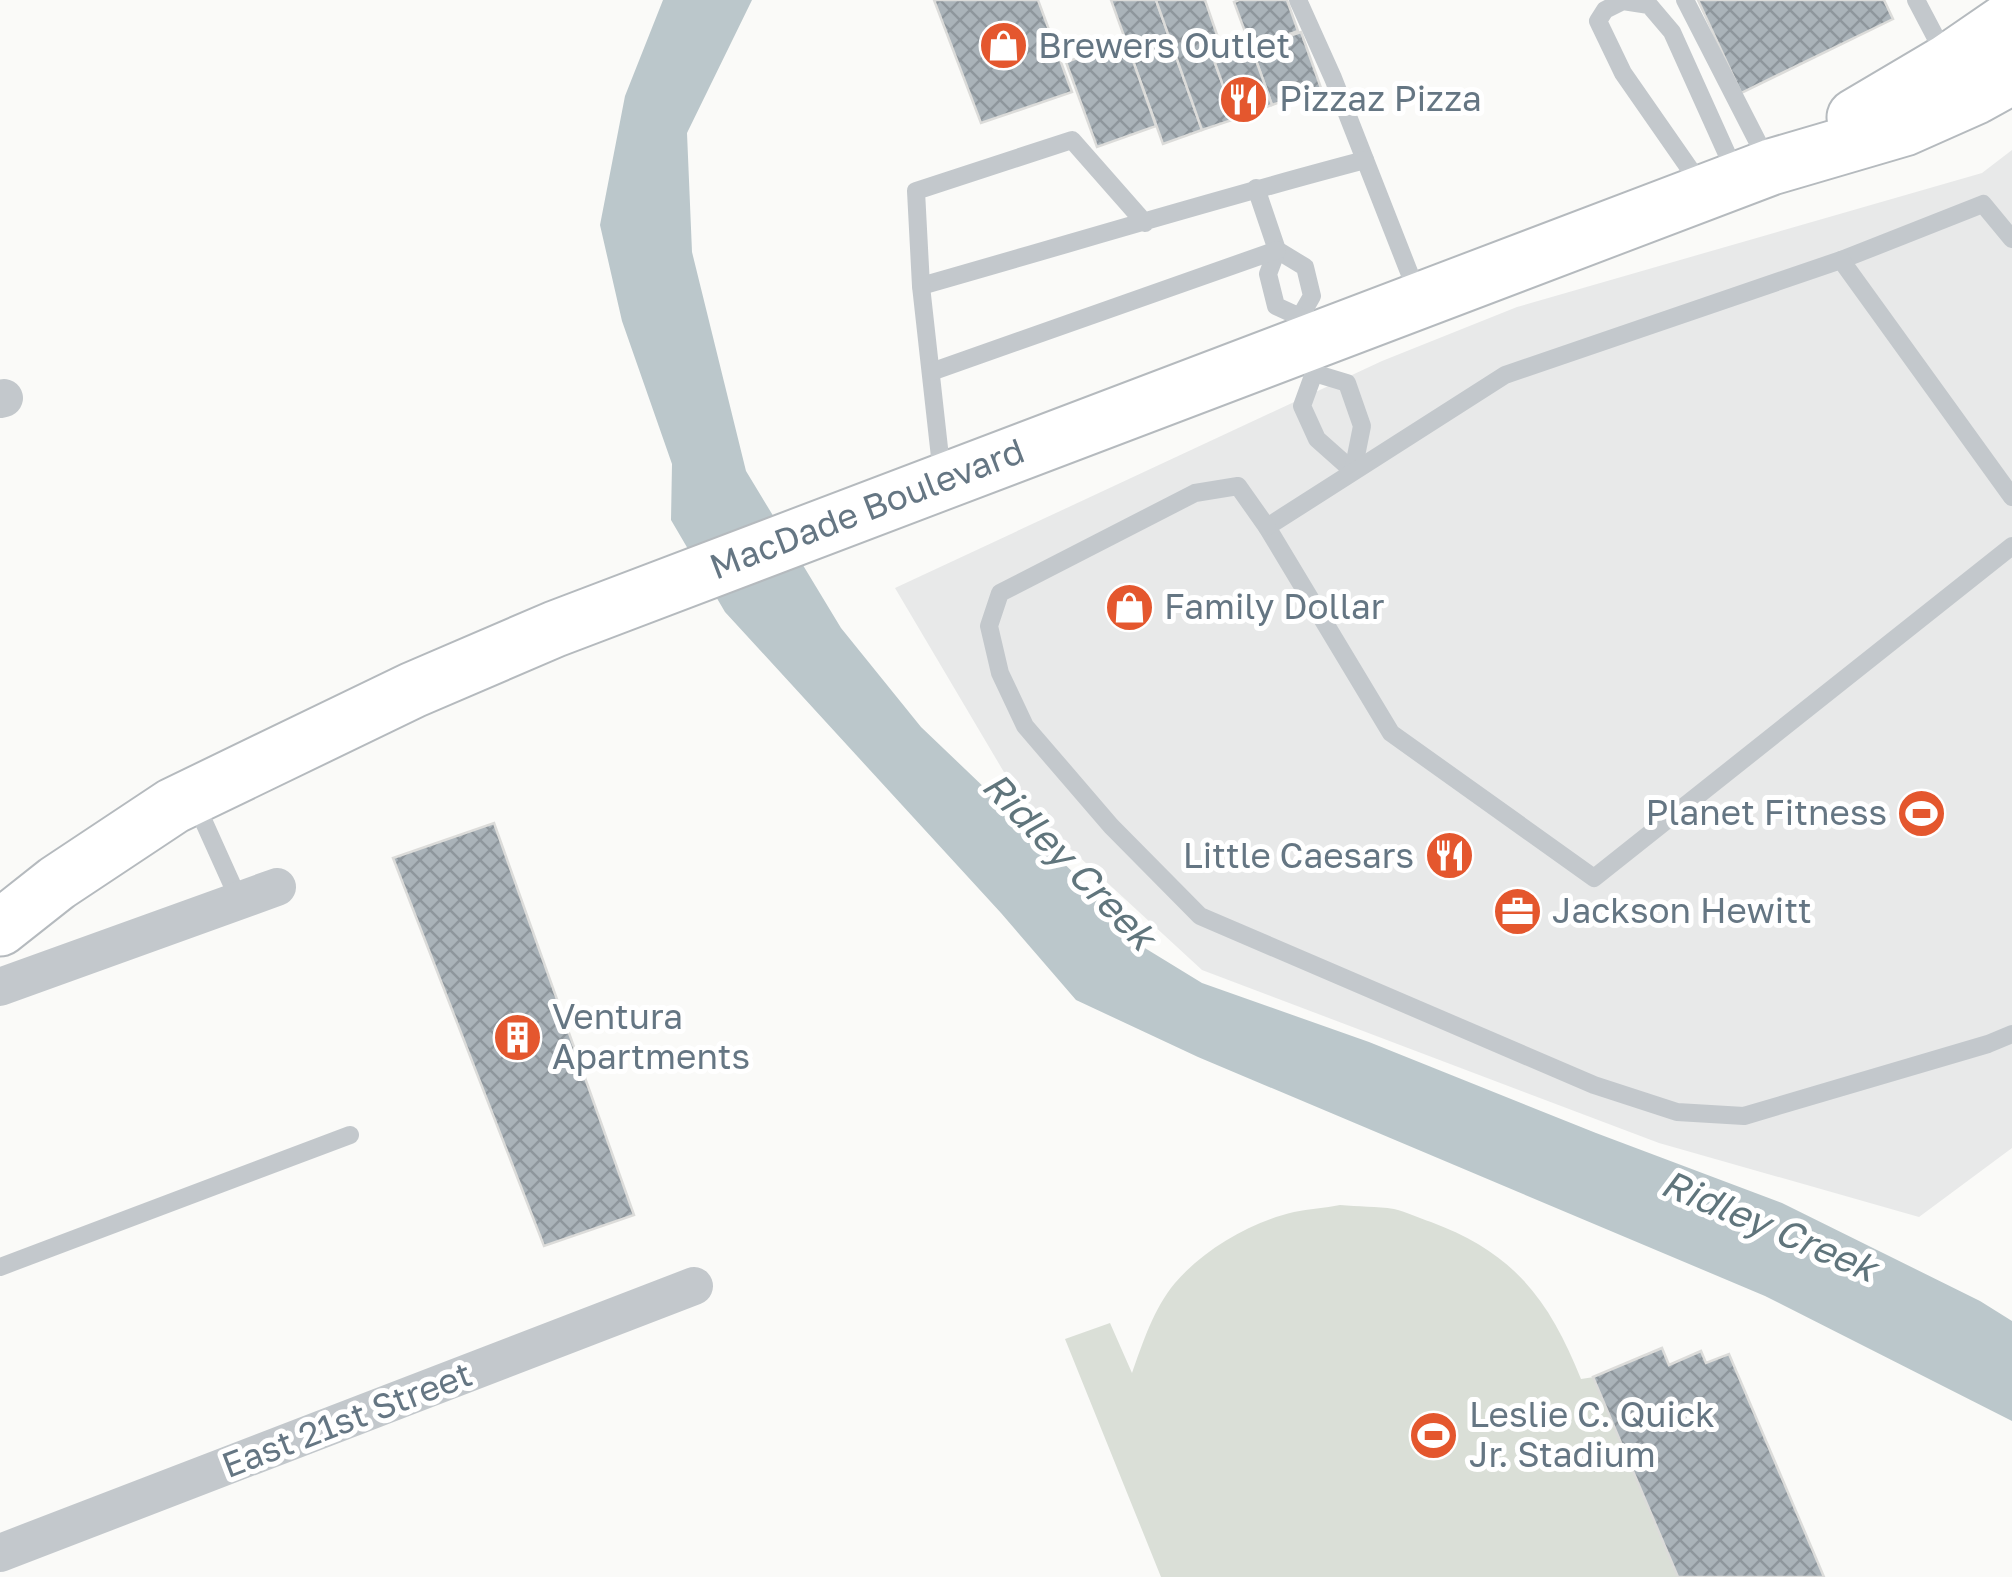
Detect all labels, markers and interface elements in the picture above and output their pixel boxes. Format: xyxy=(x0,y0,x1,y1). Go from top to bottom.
shop icon: Brewers Outlet xyxy=(977,20,1029,72)
place label: Brewers Outlet xyxy=(1038,24,1290,66)
restaurant icon: Pizzaz Pizza xyxy=(1218,73,1270,125)
place label: Pizzaz Pizza xyxy=(1279,77,1482,119)
street label: MacDade Boulevard xyxy=(704,429,1030,587)
shop icon: Family Dollar xyxy=(1103,581,1155,633)
place label: Family Dollar xyxy=(1164,585,1384,627)
water label: Ridley Creek xyxy=(974,762,1168,961)
sports icon: Planet Fitness xyxy=(1896,787,1948,839)
place label: Planet Fitness xyxy=(1645,791,1887,833)
restaurant icon: Little Caesars xyxy=(1423,830,1475,882)
place label: Little Caesars xyxy=(1183,834,1414,876)
office icon: Jackson Hewitt xyxy=(1491,885,1543,937)
place label: Jackson Hewitt xyxy=(1552,889,1812,931)
place label: Ventura Apartments xyxy=(552,995,750,1077)
building icon: Ventura Apartments xyxy=(491,1011,543,1063)
water label: Ridley Creek xyxy=(1655,1159,1887,1291)
street label: East 21st Street xyxy=(216,1352,478,1486)
place label: Leslie C. Quick Jr. Stadium xyxy=(1469,1393,1715,1475)
sports icon: Leslie C. Quick Jr. Stadium xyxy=(1408,1409,1460,1461)

